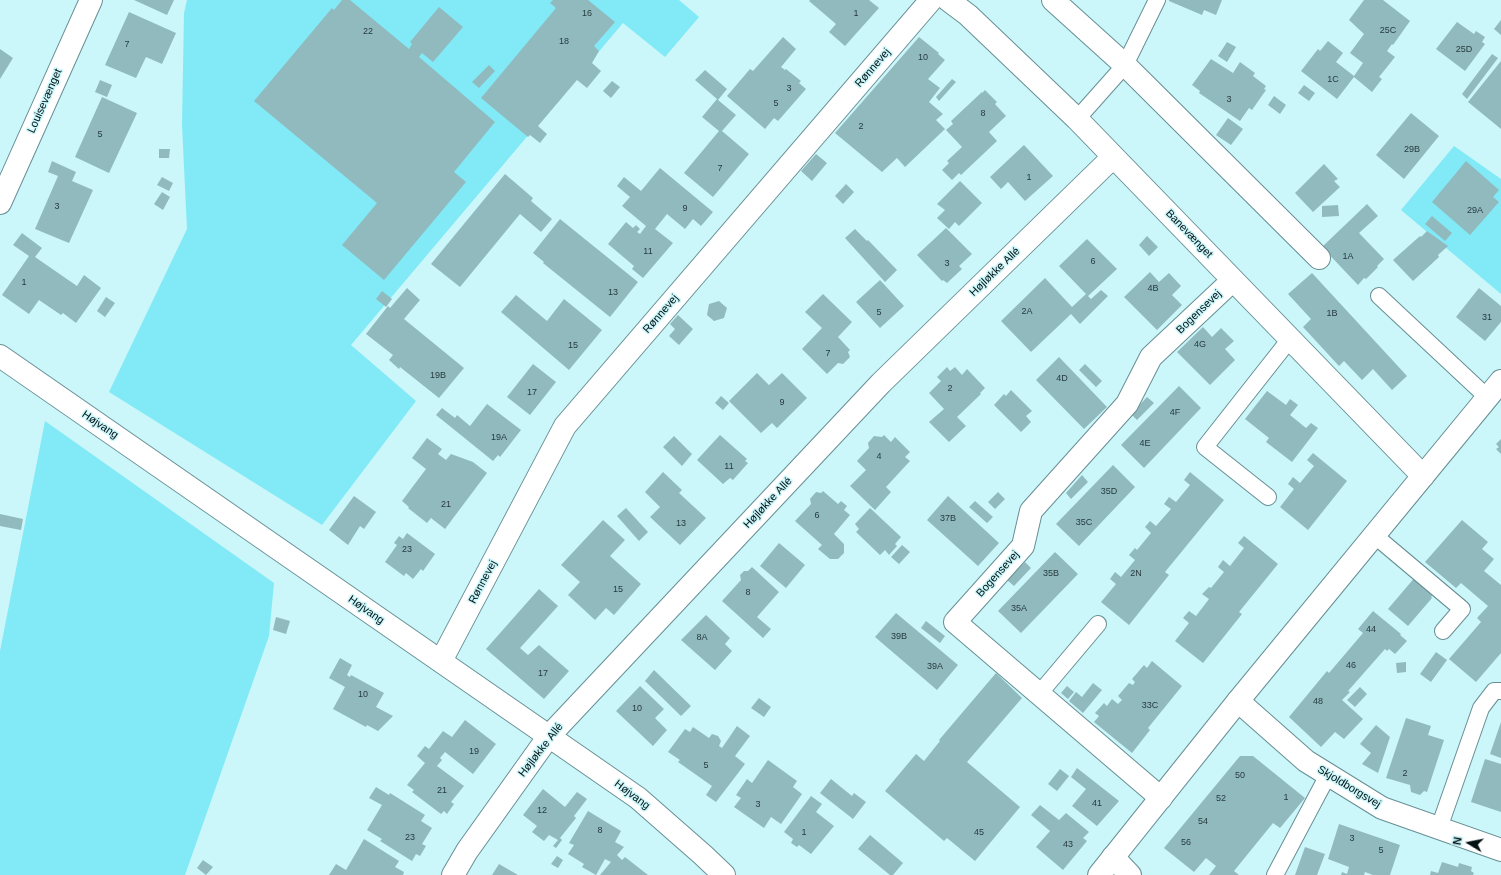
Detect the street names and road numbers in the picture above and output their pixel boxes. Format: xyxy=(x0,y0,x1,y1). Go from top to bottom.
street label: Rønnevej xyxy=(853,46,893,90)
street label: Louisevænget xyxy=(25,67,65,135)
street label: Banevænget xyxy=(1163,207,1215,261)
street label: Højløkke Allé xyxy=(967,245,1023,299)
street label: Bogensevej xyxy=(1174,287,1224,337)
street label: Rønnevej xyxy=(641,292,681,336)
street label: Højvang xyxy=(79,408,121,442)
street label: Højløkke Allé xyxy=(741,475,795,531)
street label: Bogensevej xyxy=(974,548,1022,600)
street label: Rønnevej xyxy=(466,558,500,606)
street label: Højvang xyxy=(345,593,387,627)
street label: Højløkke Allé xyxy=(516,720,566,780)
street label: Skjoldborgsvej xyxy=(1315,763,1383,811)
street label: Højvang xyxy=(612,777,652,813)

